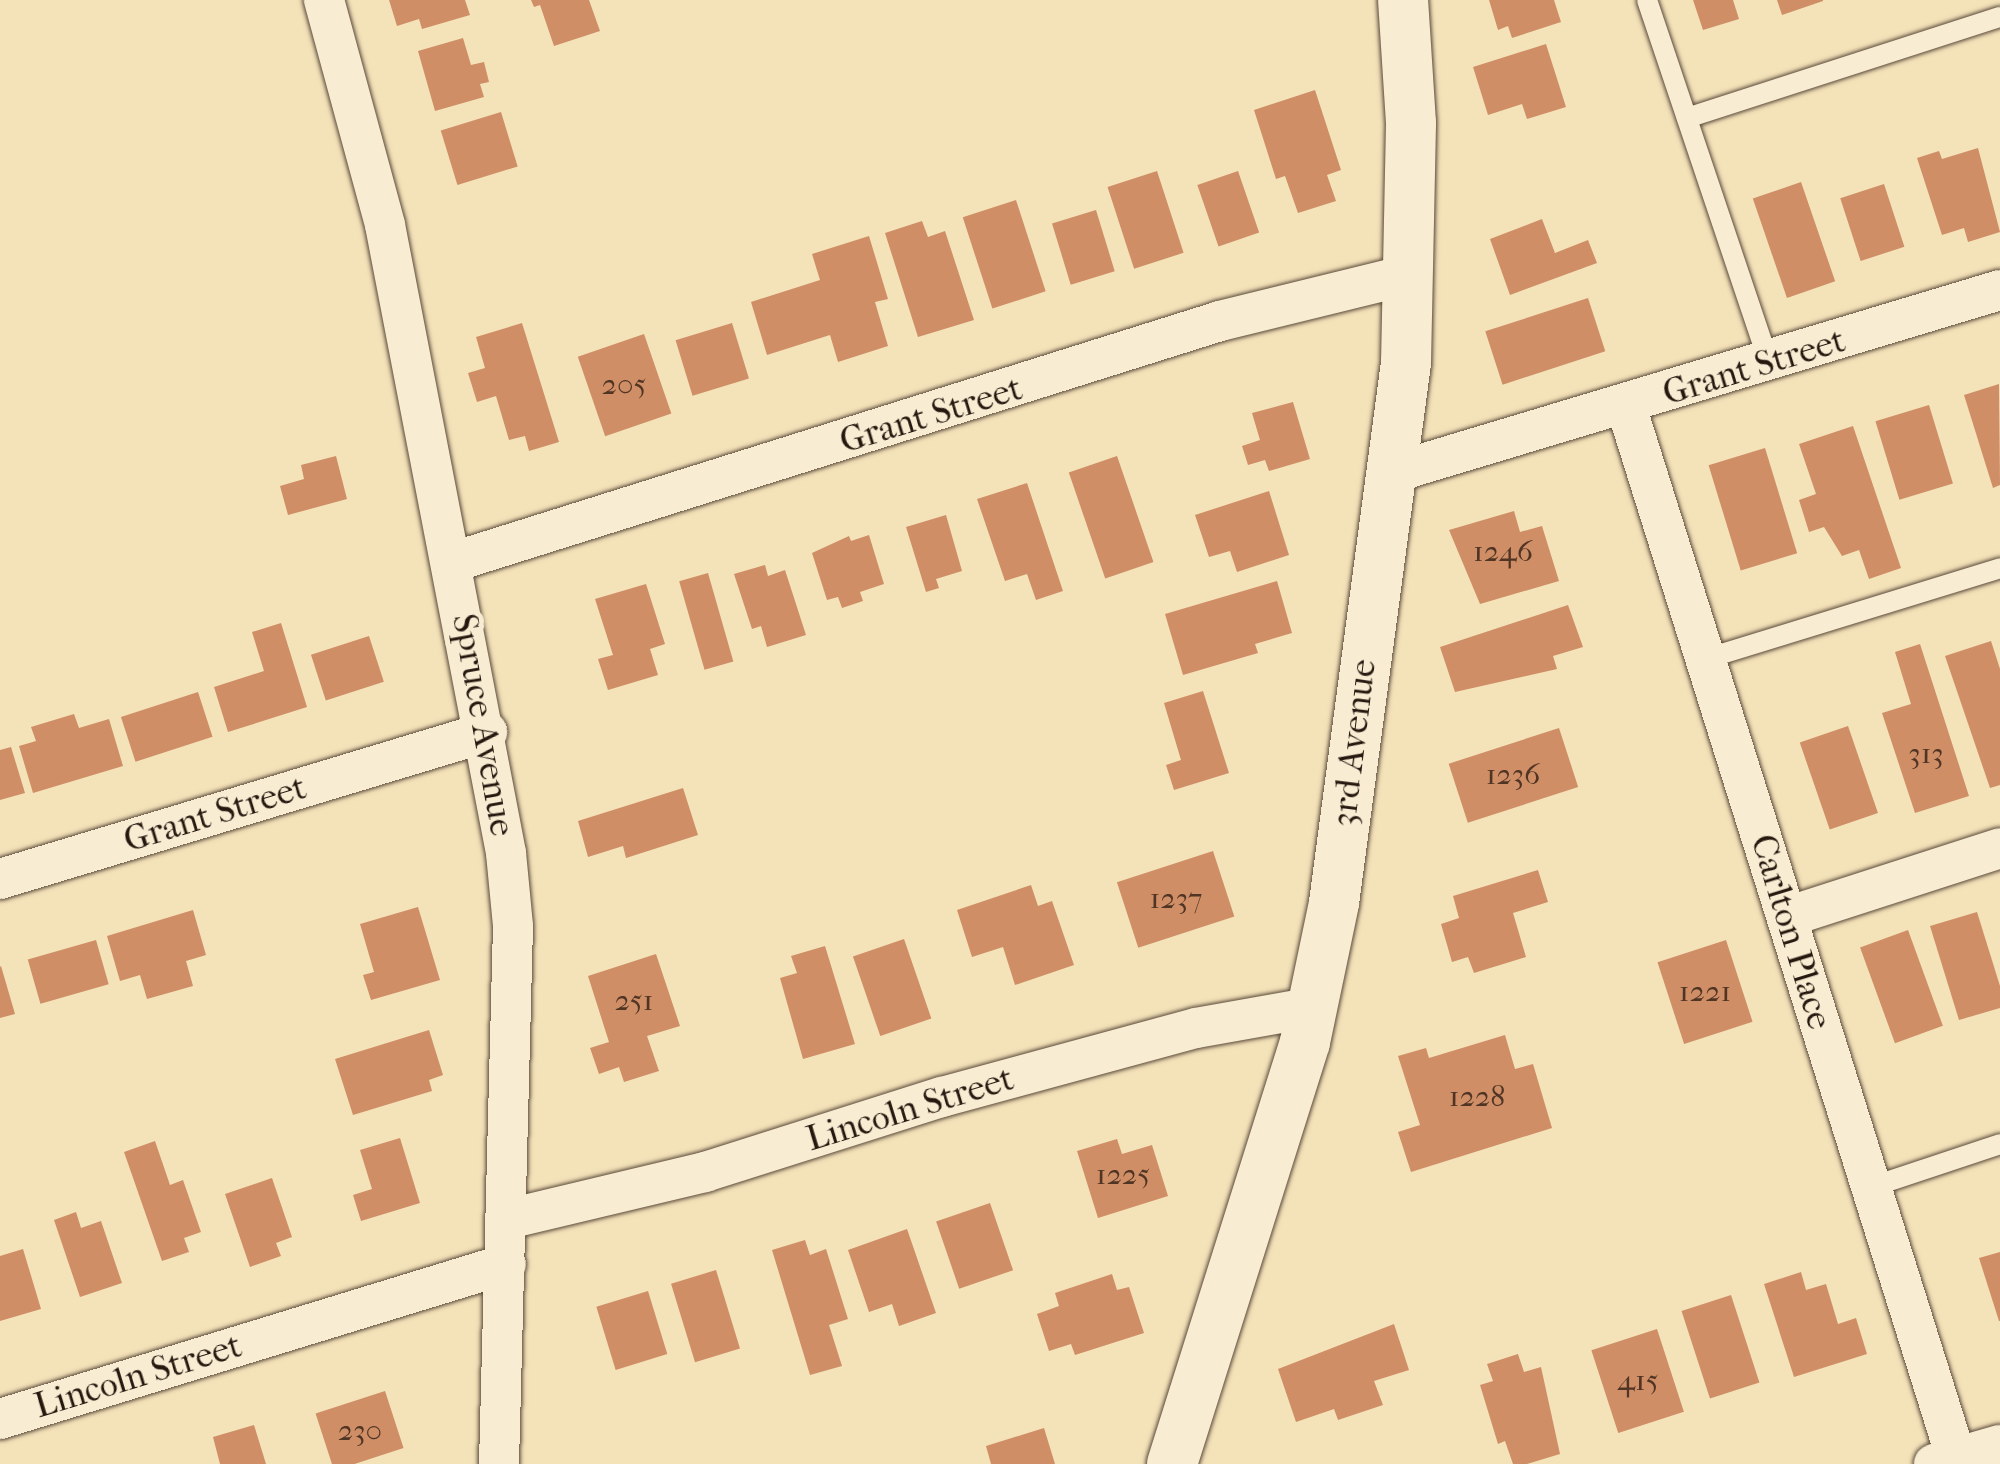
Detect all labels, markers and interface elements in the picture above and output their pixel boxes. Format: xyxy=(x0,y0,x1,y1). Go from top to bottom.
street label: Grant Street xyxy=(1658,319,1850,415)
house number: 205 xyxy=(602,367,646,403)
street label: Grant Street xyxy=(835,367,1027,463)
house number: 1246 xyxy=(1473,534,1533,570)
street label: Spruce Avenue xyxy=(443,611,523,839)
street label: 3rd Avenue xyxy=(1323,657,1385,829)
house number: 313 xyxy=(1908,736,1944,772)
house number: 1236 xyxy=(1486,757,1540,793)
street label: Grant Street xyxy=(119,766,311,862)
street label: Carlton Place xyxy=(1741,830,1841,1034)
house number: 1237 xyxy=(1150,881,1202,917)
house number: 1221 xyxy=(1679,974,1731,1010)
house number: 251 xyxy=(614,983,654,1019)
street label: Lincoln Street xyxy=(801,1058,1019,1160)
house number: 1228 xyxy=(1449,1079,1505,1115)
house number: 1225 xyxy=(1096,1157,1150,1193)
street label: Lincoln Street xyxy=(29,1325,247,1427)
house number: 415 xyxy=(1617,1363,1659,1399)
house number: 230 xyxy=(338,1413,382,1449)

